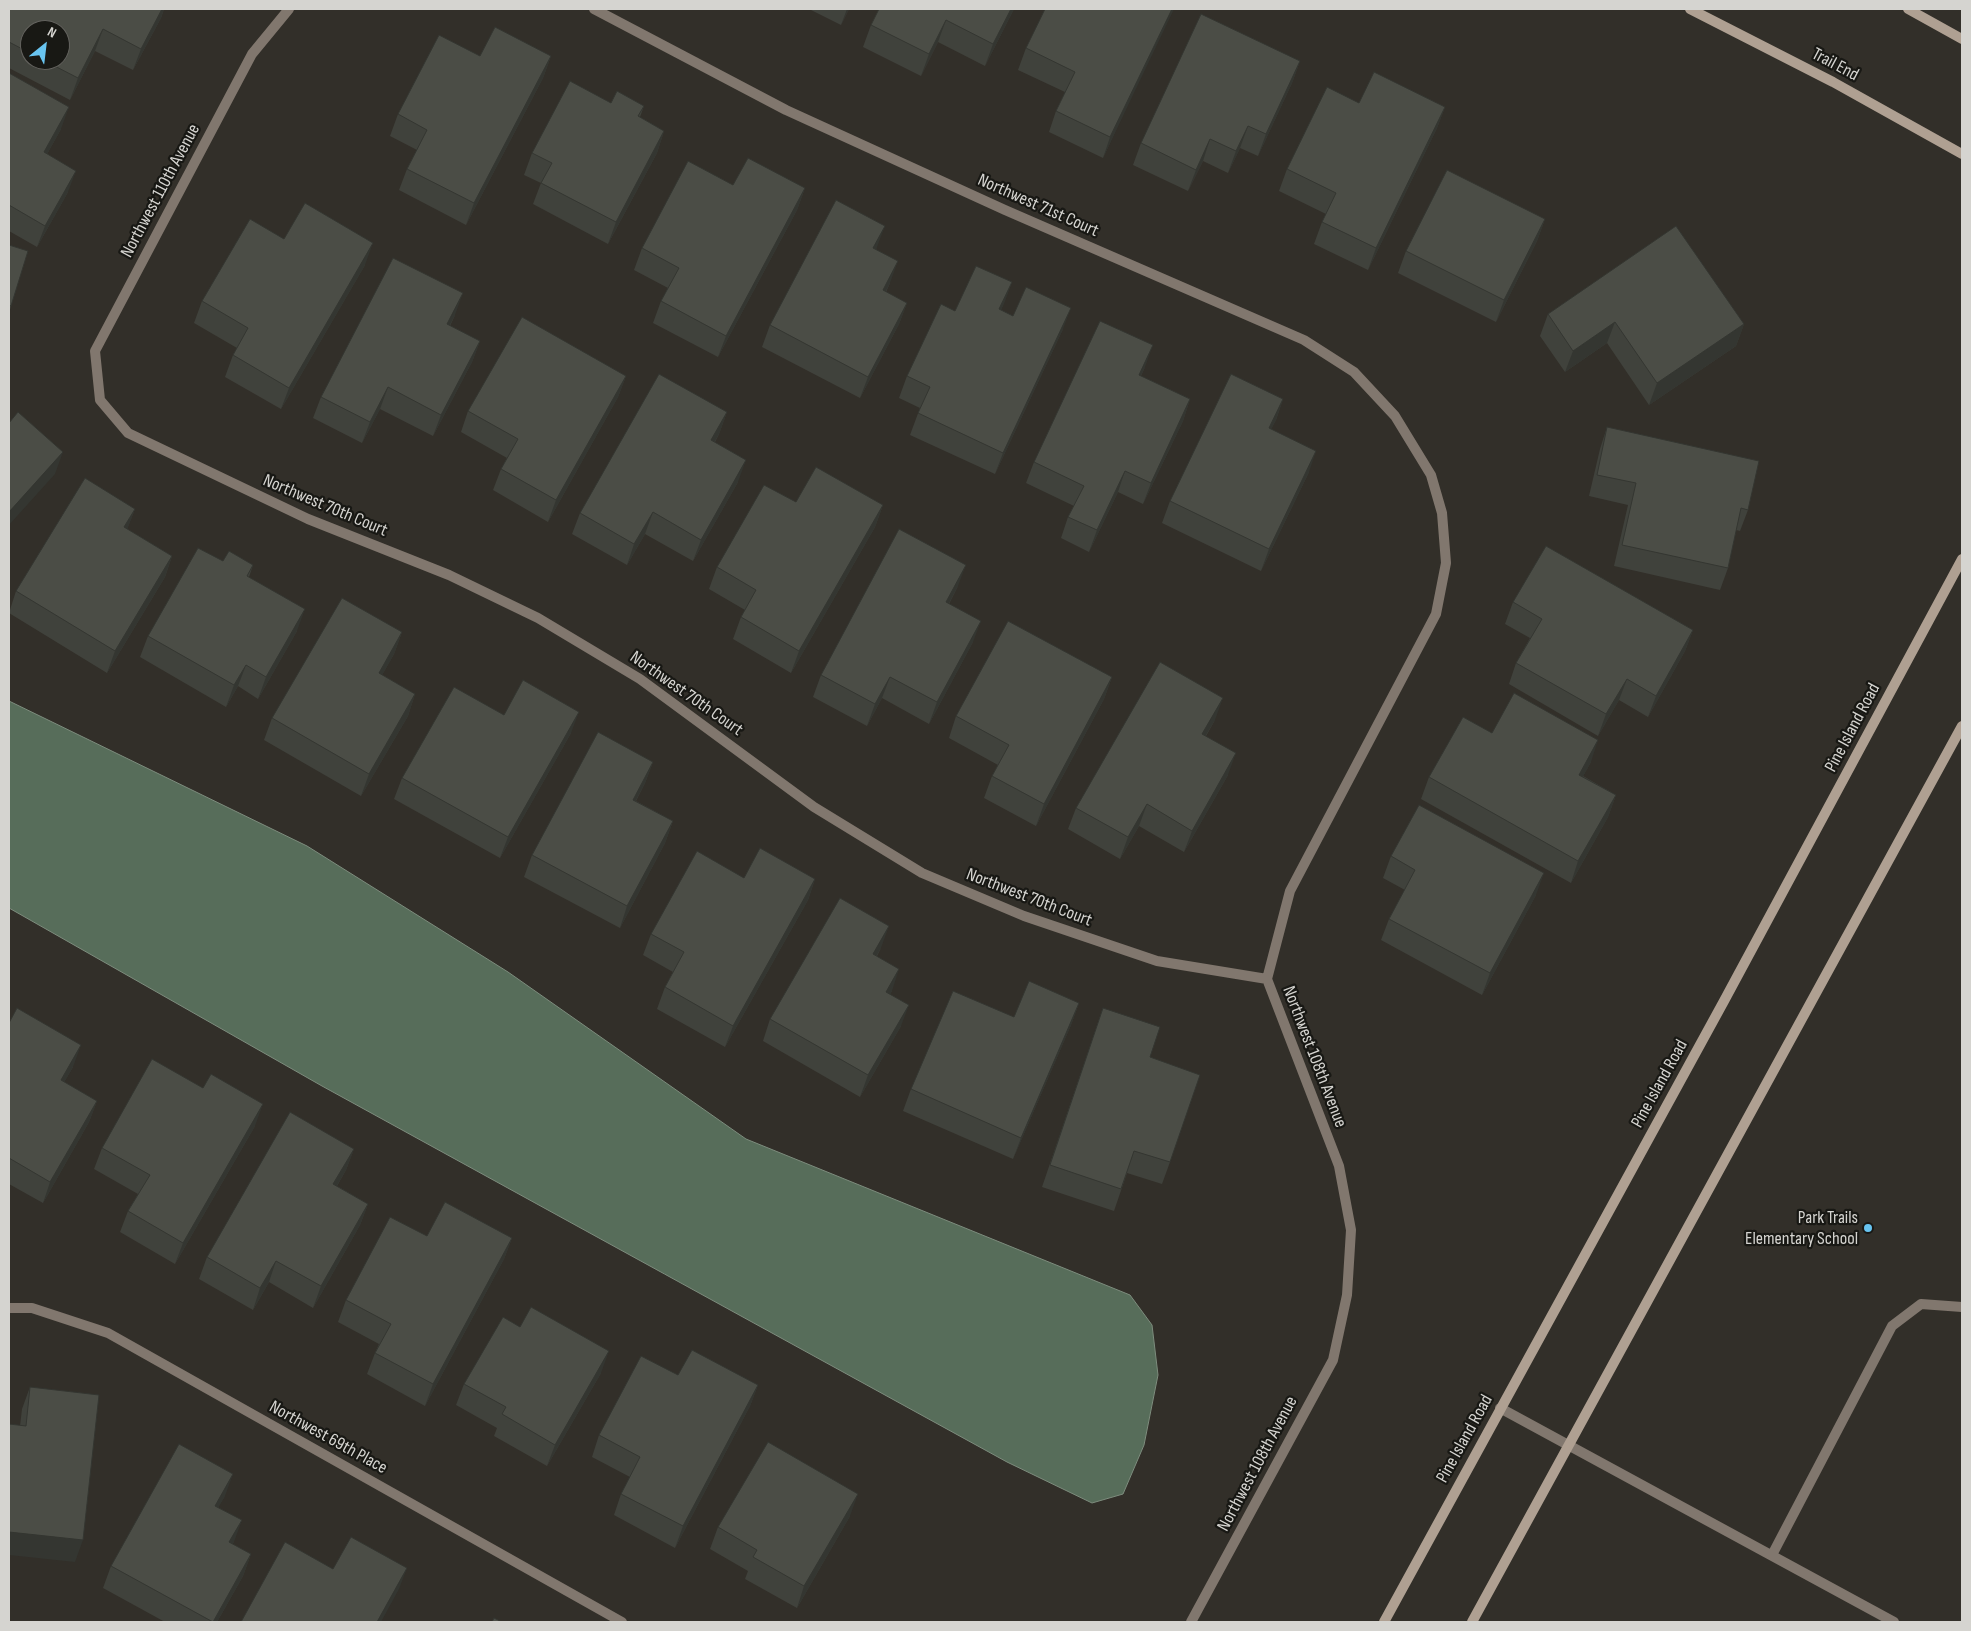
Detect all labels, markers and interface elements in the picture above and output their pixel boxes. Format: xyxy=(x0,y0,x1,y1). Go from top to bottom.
north arrow xyxy=(20,20,70,70)
text: N xyxy=(45,23,59,42)
street label: Trail End xyxy=(1808,44,1862,86)
street label: Northwest 110th Avenue xyxy=(117,121,205,261)
street label: Northwest 71st Court xyxy=(974,170,1102,242)
street label: Northwest 70th Court xyxy=(260,470,390,542)
street label: Northwest 70th Court xyxy=(625,647,747,741)
street label: Pine Island Road xyxy=(1821,680,1885,776)
street label: Northwest 70th Court xyxy=(963,864,1095,932)
street label: Northwest 108th Avenue xyxy=(1277,983,1351,1131)
street label: Pine Island Road xyxy=(1627,1036,1693,1132)
place label: Park Trails Elementary School xyxy=(1745,1207,1858,1250)
marker: Park Trails Elementary School xyxy=(1862,1222,1874,1234)
street label: Pine Island Road xyxy=(1432,1391,1498,1487)
street label: Northwest 108th Avenue xyxy=(1213,1393,1303,1535)
street label: Northwest 69th Place xyxy=(265,1397,391,1479)

